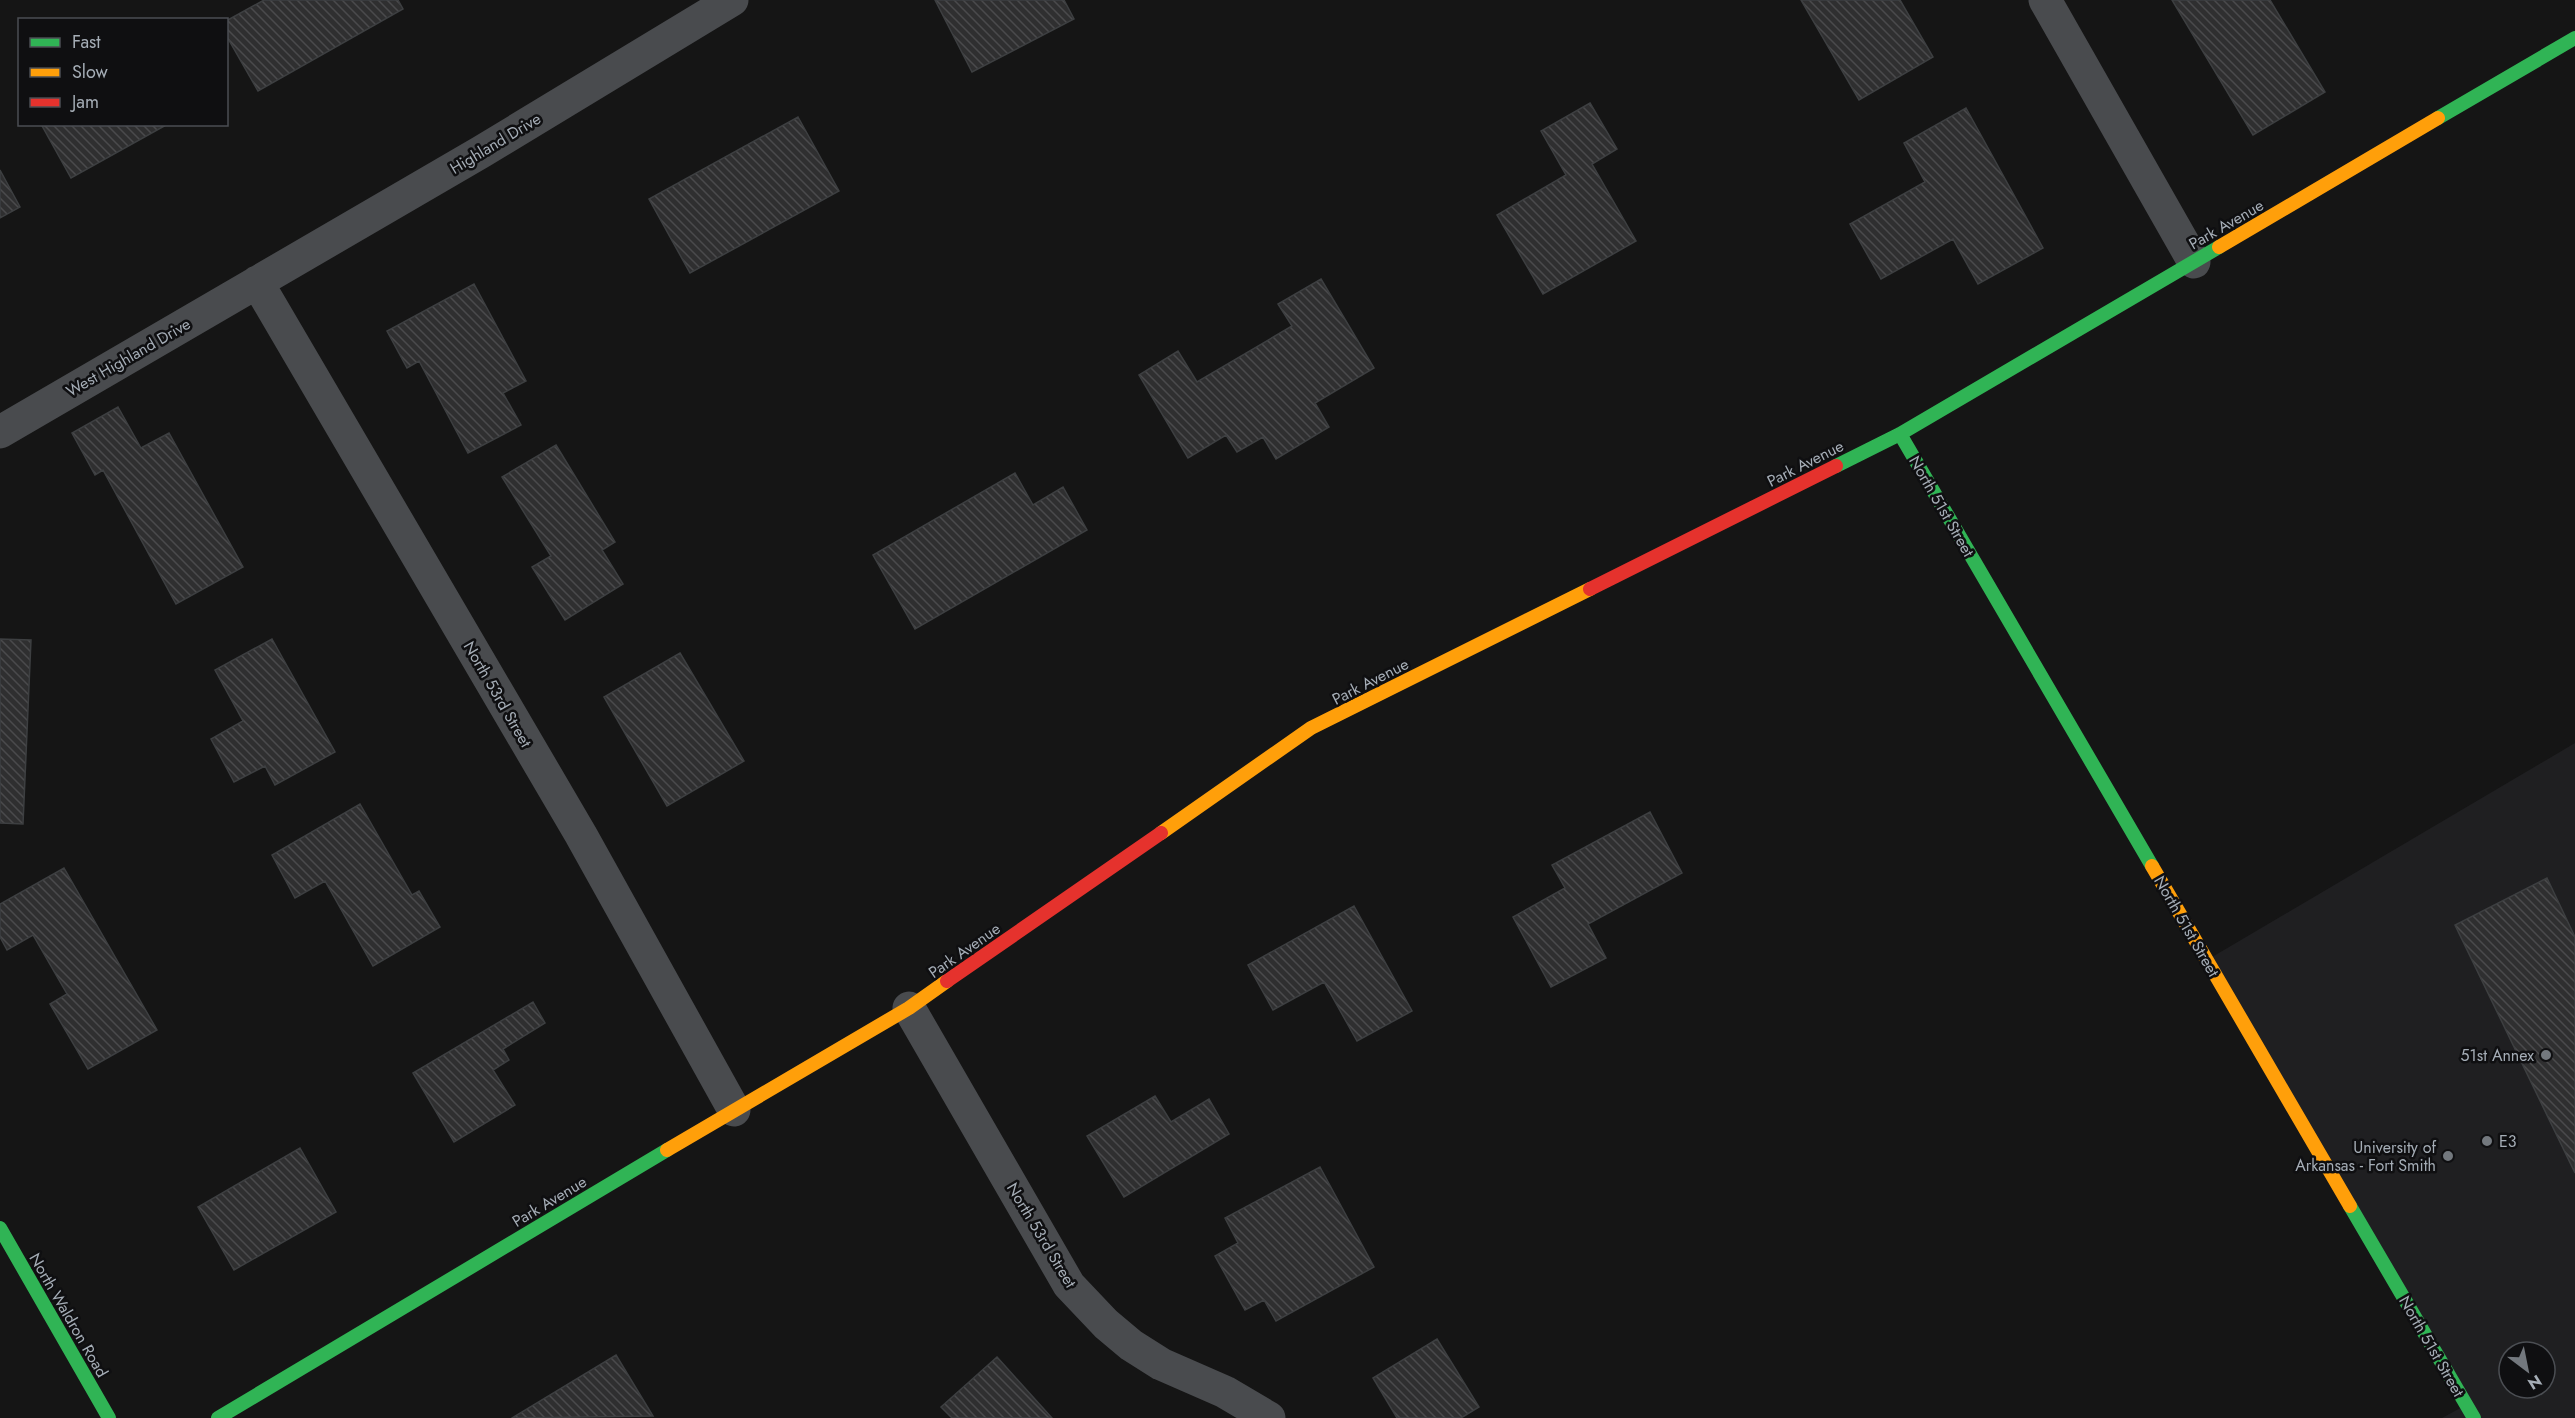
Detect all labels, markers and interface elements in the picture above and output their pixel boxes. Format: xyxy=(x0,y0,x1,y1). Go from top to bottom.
legend xyxy=(18,18,228,126)
text: Fast xyxy=(72,29,101,55)
text: Slow xyxy=(72,59,109,85)
text: Jam xyxy=(70,89,99,115)
street label: Highland Drive xyxy=(445,107,545,180)
street label: Park Avenue xyxy=(2184,194,2268,255)
street label: West Highland Drive xyxy=(62,312,195,402)
street label: Park Avenue xyxy=(1763,434,1847,493)
street label: North 51st Street xyxy=(1903,452,1980,561)
street label: North 53rd Street xyxy=(458,637,537,752)
street label: Park Avenue xyxy=(1328,652,1412,711)
street label: North 51st Street xyxy=(2148,872,2225,981)
street label: Park Avenue xyxy=(924,917,1005,984)
place label: 51st Annex xyxy=(2461,1044,2534,1067)
marker: 51st Annex xyxy=(2539,1048,2553,1062)
place label: E3 xyxy=(2499,1130,2517,1153)
marker: E3 xyxy=(2480,1134,2494,1148)
place label: University of Arkansas - Fort Smith xyxy=(2295,1136,2436,1177)
marker: University of Arkansas - Fort Smith xyxy=(2441,1149,2455,1163)
street label: Park Avenue xyxy=(508,1170,591,1233)
street label: North 53rd Street xyxy=(1001,1178,1082,1292)
street label: North Waldron Road xyxy=(24,1249,114,1382)
street label: North 51st Street xyxy=(2393,1292,2470,1401)
north arrow xyxy=(2497,1340,2557,1400)
text: N xyxy=(2523,1369,2546,1395)

